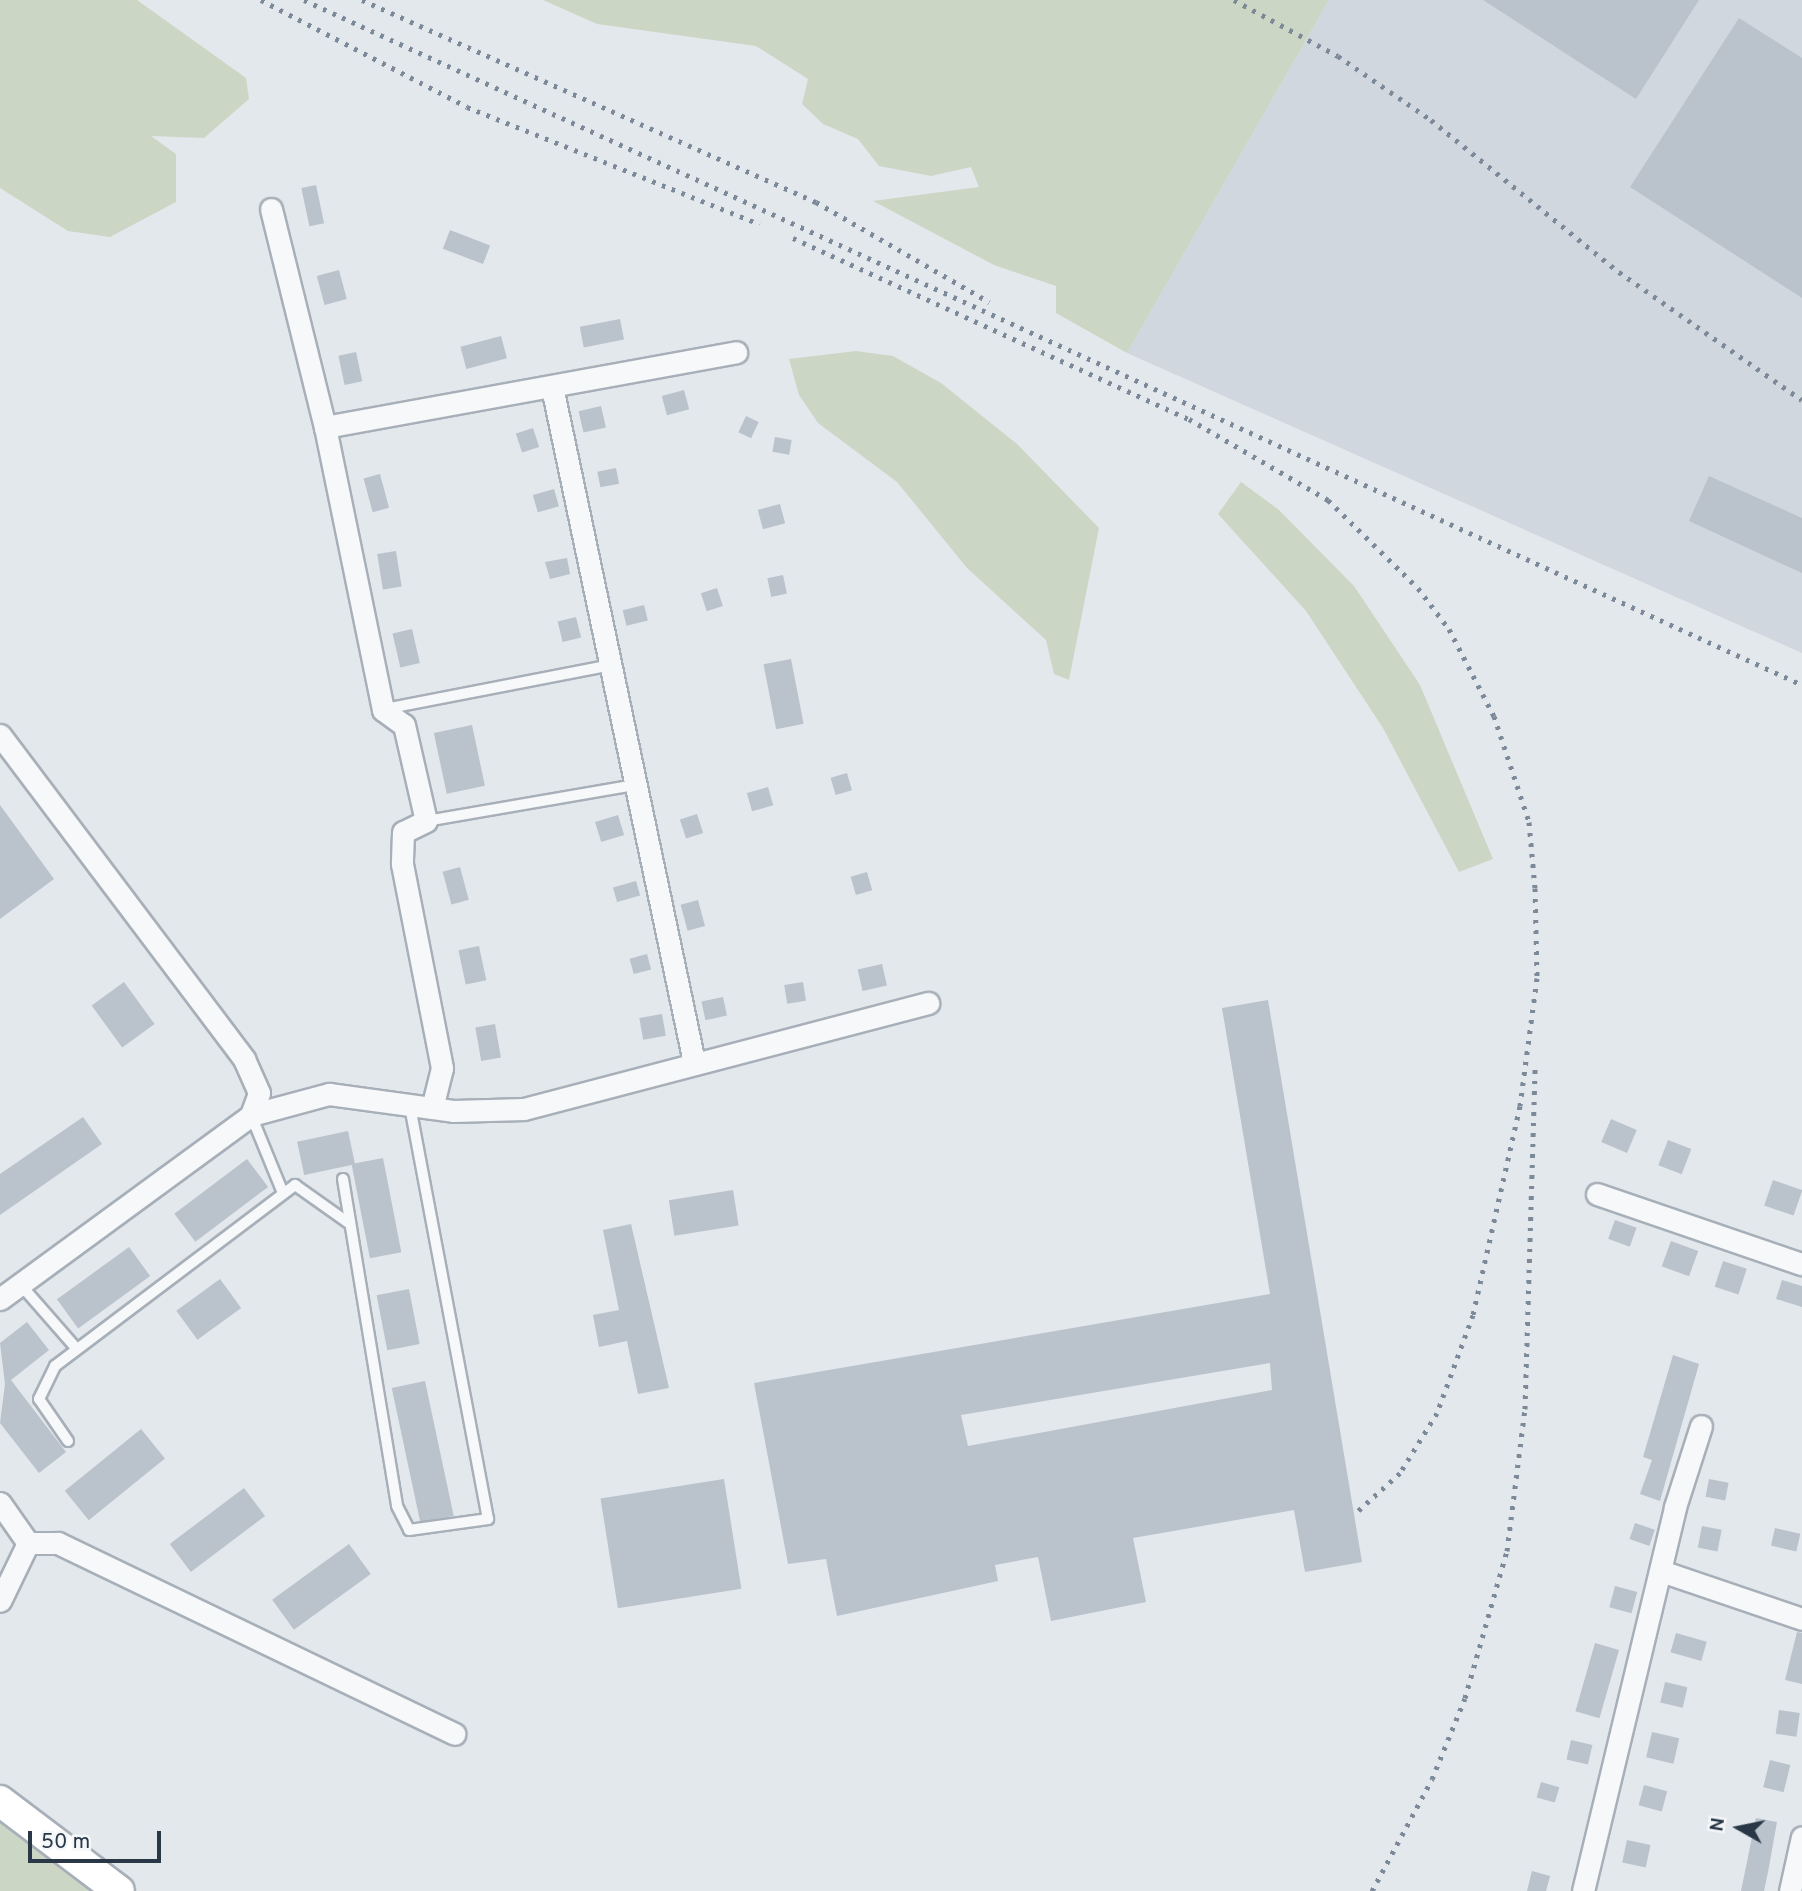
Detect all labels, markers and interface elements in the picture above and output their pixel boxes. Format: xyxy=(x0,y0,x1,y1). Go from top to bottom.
north arrow xyxy=(1704,1793,1774,1863)
text: N xyxy=(1705,1816,1731,1833)
scale bar xyxy=(32,1818,164,1862)
text: 50 m xyxy=(41,1829,90,1856)

